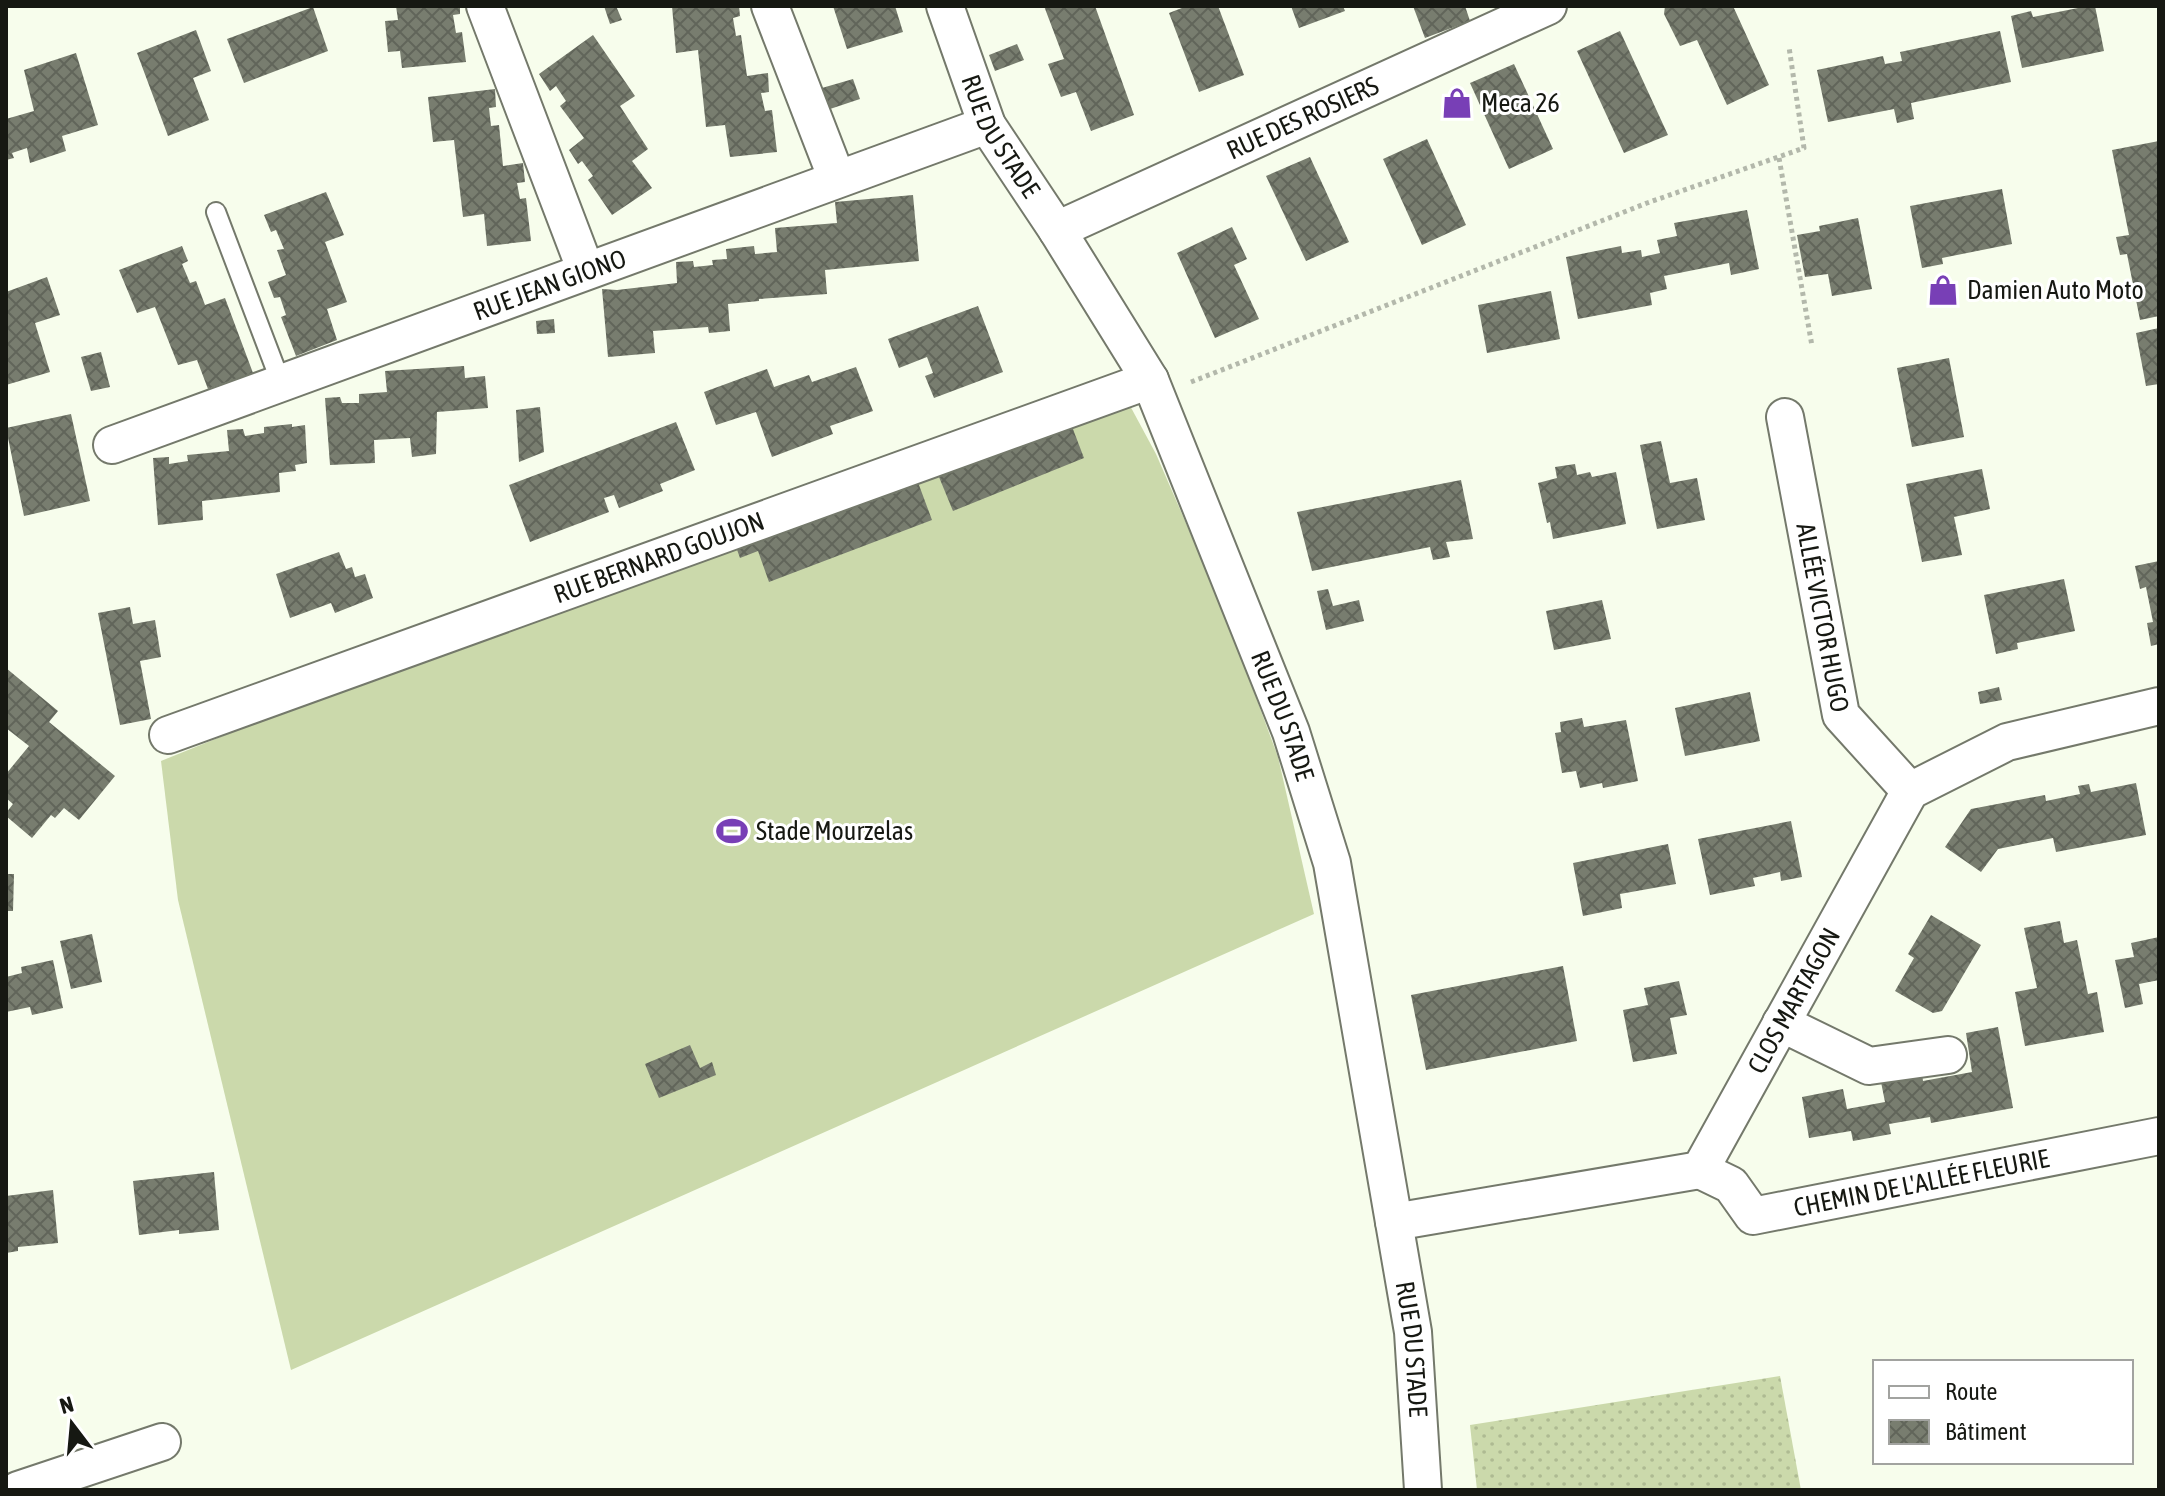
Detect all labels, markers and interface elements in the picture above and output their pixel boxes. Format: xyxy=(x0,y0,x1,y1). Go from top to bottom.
street label: RUE DES ROSIERS xyxy=(1222,70,1383,166)
street label: RUE DU STADE xyxy=(955,71,1046,203)
shop icon: Meca 26 xyxy=(1440,86,1474,120)
place label: Meca 26 xyxy=(1481,88,1560,118)
street label: RUE JEAN GIONO xyxy=(469,243,630,327)
shop icon: Damien Auto Moto xyxy=(1926,273,1960,307)
place label: Damien Auto Moto xyxy=(1967,275,2144,305)
street label: RUE BERNARD GOUJON xyxy=(549,506,768,609)
street label: ALLÉE VICTOR HUGO xyxy=(1790,520,1855,715)
street label: RUE DU STADE xyxy=(1245,646,1320,784)
sports icon: Stade Mourzelas xyxy=(715,814,749,848)
place label: Stade Mourzelas xyxy=(756,816,913,846)
street label: CLOS MARTAGON xyxy=(1742,923,1846,1079)
street label: CHEMIN DE L'ALLÉE FLEURIE xyxy=(1791,1143,2051,1223)
street label: RUE DU STADE xyxy=(1389,1279,1433,1418)
legend xyxy=(1873,1360,2133,1464)
text: Route xyxy=(1945,1378,1997,1405)
north arrow xyxy=(32,1384,112,1464)
text: N xyxy=(57,1390,76,1419)
text: Bâtiment xyxy=(1945,1418,2027,1445)

